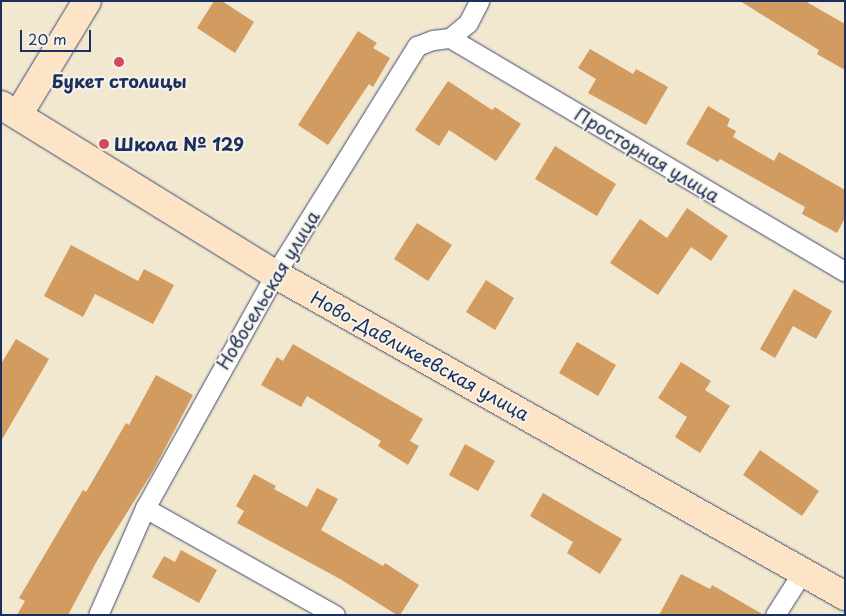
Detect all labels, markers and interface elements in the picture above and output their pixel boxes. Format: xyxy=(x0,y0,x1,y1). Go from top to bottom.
scale bar xyxy=(22,20,94,52)
text: 20 m xyxy=(28,27,67,50)
marker: Букет столицы xyxy=(113,56,125,68)
place label: Букет столицы xyxy=(51,70,187,92)
street label: Просторная улица xyxy=(570,103,724,207)
place label: Школа № 129 xyxy=(114,133,245,155)
marker: Школа № 129 xyxy=(98,138,110,150)
street label: Новосельская улица xyxy=(212,206,324,374)
street label: Ново-Давликеевская улица xyxy=(307,287,533,425)

